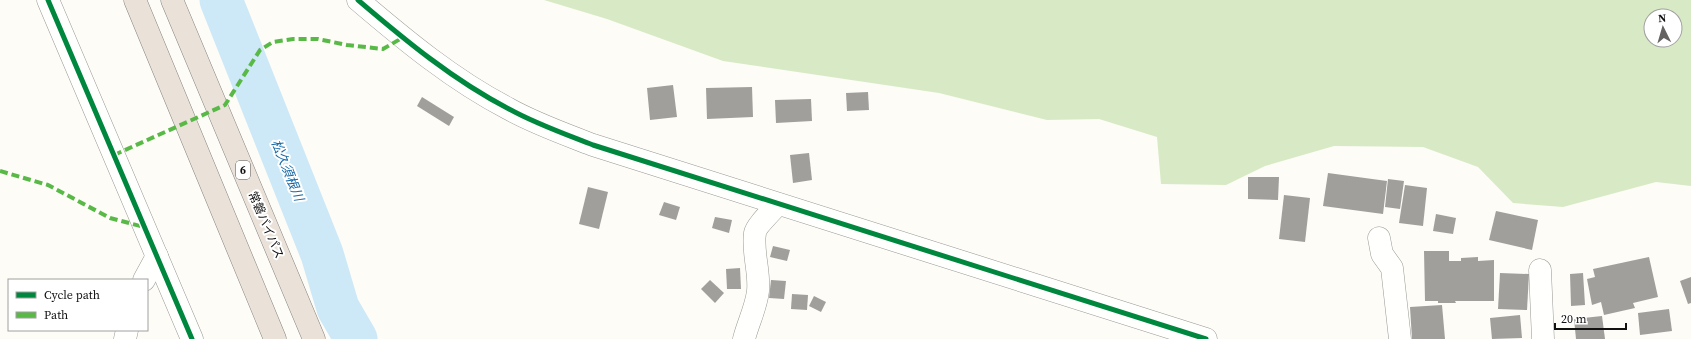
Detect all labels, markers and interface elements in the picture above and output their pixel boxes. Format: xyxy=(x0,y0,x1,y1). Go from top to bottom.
north arrow xyxy=(1643,8,1683,48)
text: N xyxy=(1658,11,1667,26)
water label: 松久須根川 xyxy=(267,137,308,205)
road number: 6 xyxy=(236,161,250,179)
street label: 常磐バイパス xyxy=(245,189,287,261)
legend xyxy=(8,279,148,331)
text: Cycle path xyxy=(44,287,100,303)
scale bar xyxy=(1555,305,1626,331)
text: Path xyxy=(44,307,68,323)
text: 20 m xyxy=(1561,311,1587,327)

